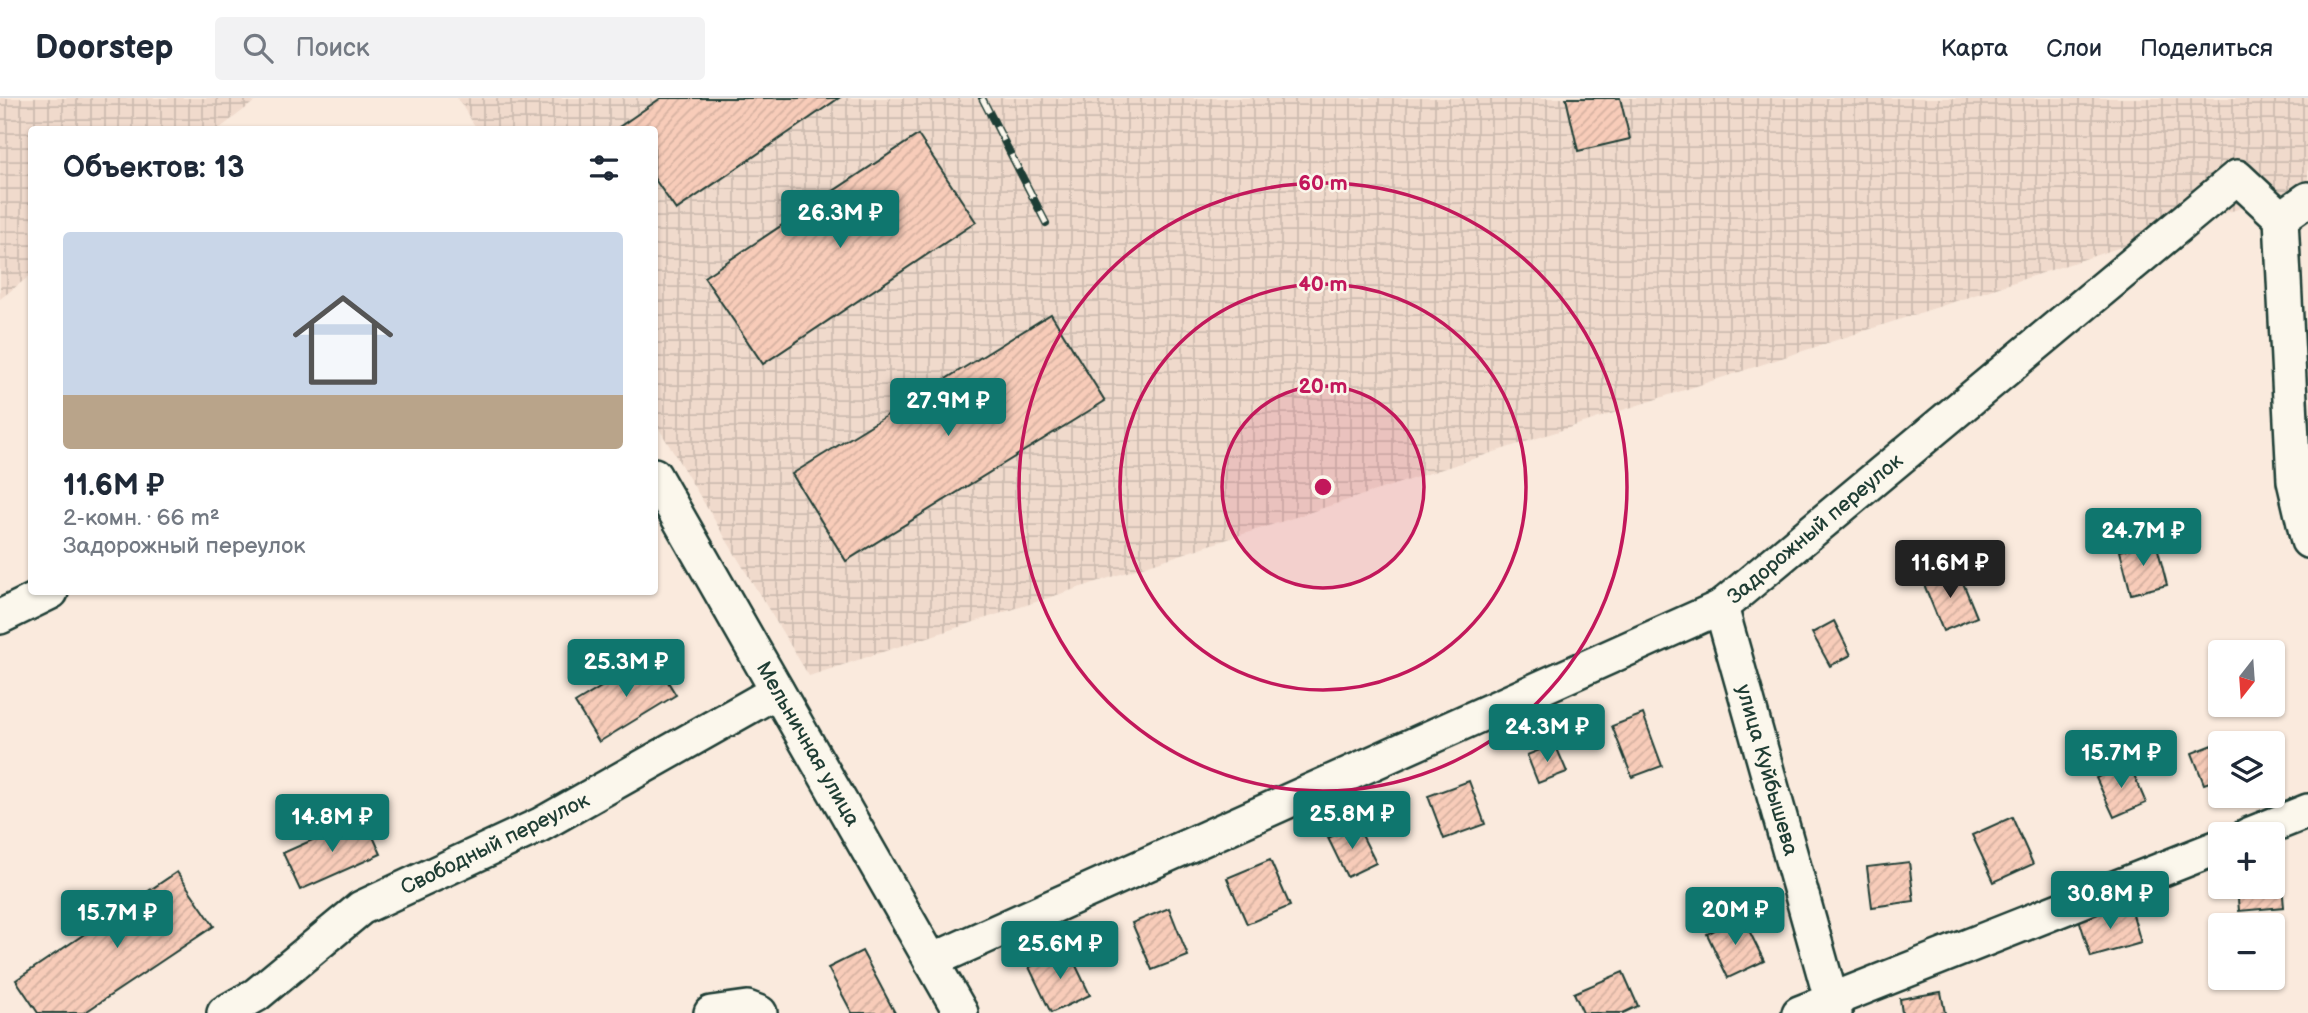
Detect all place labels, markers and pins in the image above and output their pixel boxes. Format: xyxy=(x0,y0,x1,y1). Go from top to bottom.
pin: 26.3M ₽ xyxy=(775,190,905,250)
pin: 27.9M ₽ xyxy=(883,378,1013,438)
centre of rings xyxy=(1311,475,1335,499)
pin: 24.7M ₽ xyxy=(2078,508,2208,568)
pin: 11.6M ₽ xyxy=(1885,540,2015,600)
pin: 25.3M ₽ xyxy=(561,640,691,699)
pin: 24.3M ₽ xyxy=(1482,704,1612,764)
pin: 15.7M ₽ xyxy=(2056,730,2186,790)
pin: 25.8M ₽ xyxy=(1287,792,1417,851)
pin: 14.8M ₽ xyxy=(267,794,397,854)
pin: 30.8M ₽ xyxy=(2045,872,2175,931)
pin: 20M ₽ xyxy=(1686,888,1784,947)
pin: 15.7M ₽ xyxy=(52,890,182,950)
pin: 25.6M ₽ xyxy=(995,922,1125,981)

